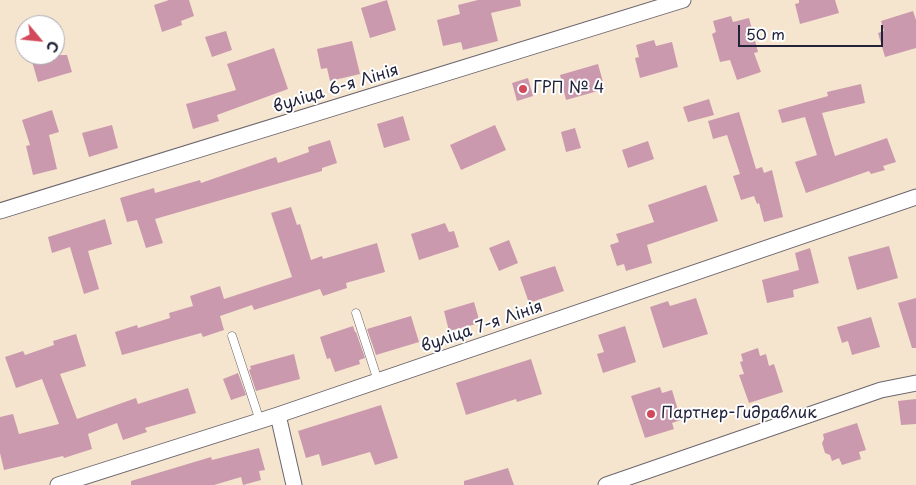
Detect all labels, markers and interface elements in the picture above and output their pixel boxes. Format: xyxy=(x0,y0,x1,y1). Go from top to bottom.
north arrow xyxy=(15,15,65,65)
scale bar xyxy=(741,15,886,47)
text: 50 m xyxy=(746,22,785,45)
text: С xyxy=(41,37,65,56)
street label: вуліца 6-я Лінія xyxy=(271,61,401,117)
place label: ГРП № 4 xyxy=(533,79,604,99)
marker: ГРП № 4 xyxy=(517,83,529,95)
street label: вуліца 7-я Лінія xyxy=(419,297,545,357)
place label: Партнер-Гидравлик xyxy=(661,404,817,424)
marker: Партнер-Гидравлик xyxy=(645,408,657,420)

